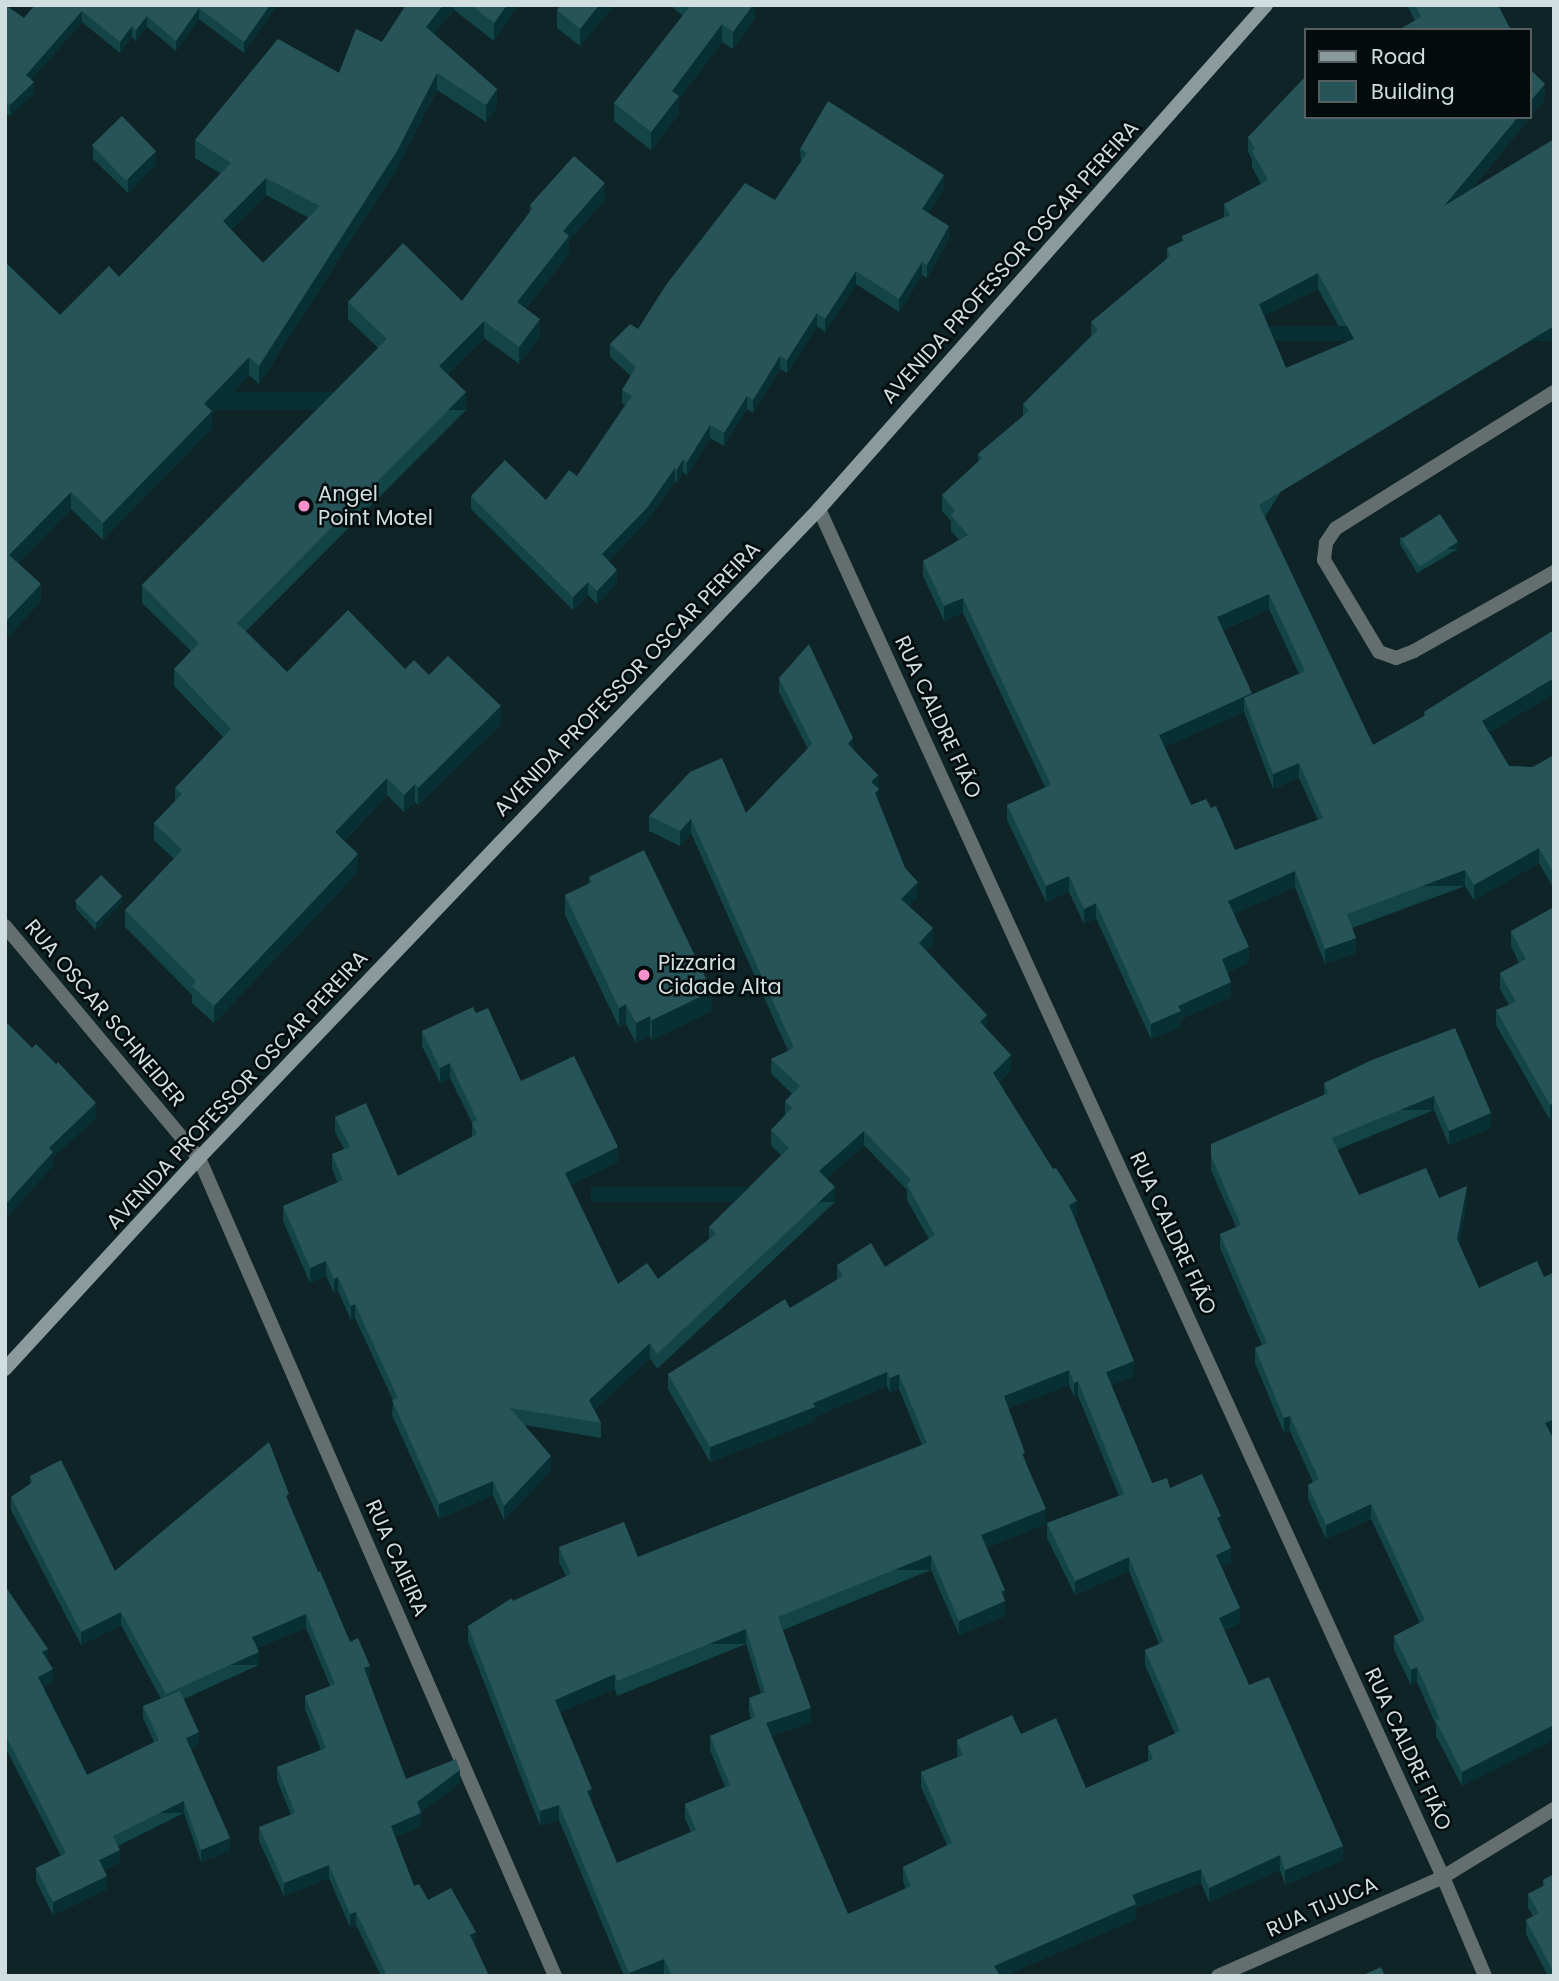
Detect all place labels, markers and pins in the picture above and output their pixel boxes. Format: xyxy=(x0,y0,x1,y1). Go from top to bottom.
place label: Angel Point Motel xyxy=(318,481,433,531)
marker: Angel Point Motel xyxy=(296,498,312,514)
place label: Pizzaria Cidade Alta xyxy=(658,950,782,1000)
marker: Pizzaria Cidade Alta xyxy=(636,967,652,983)

